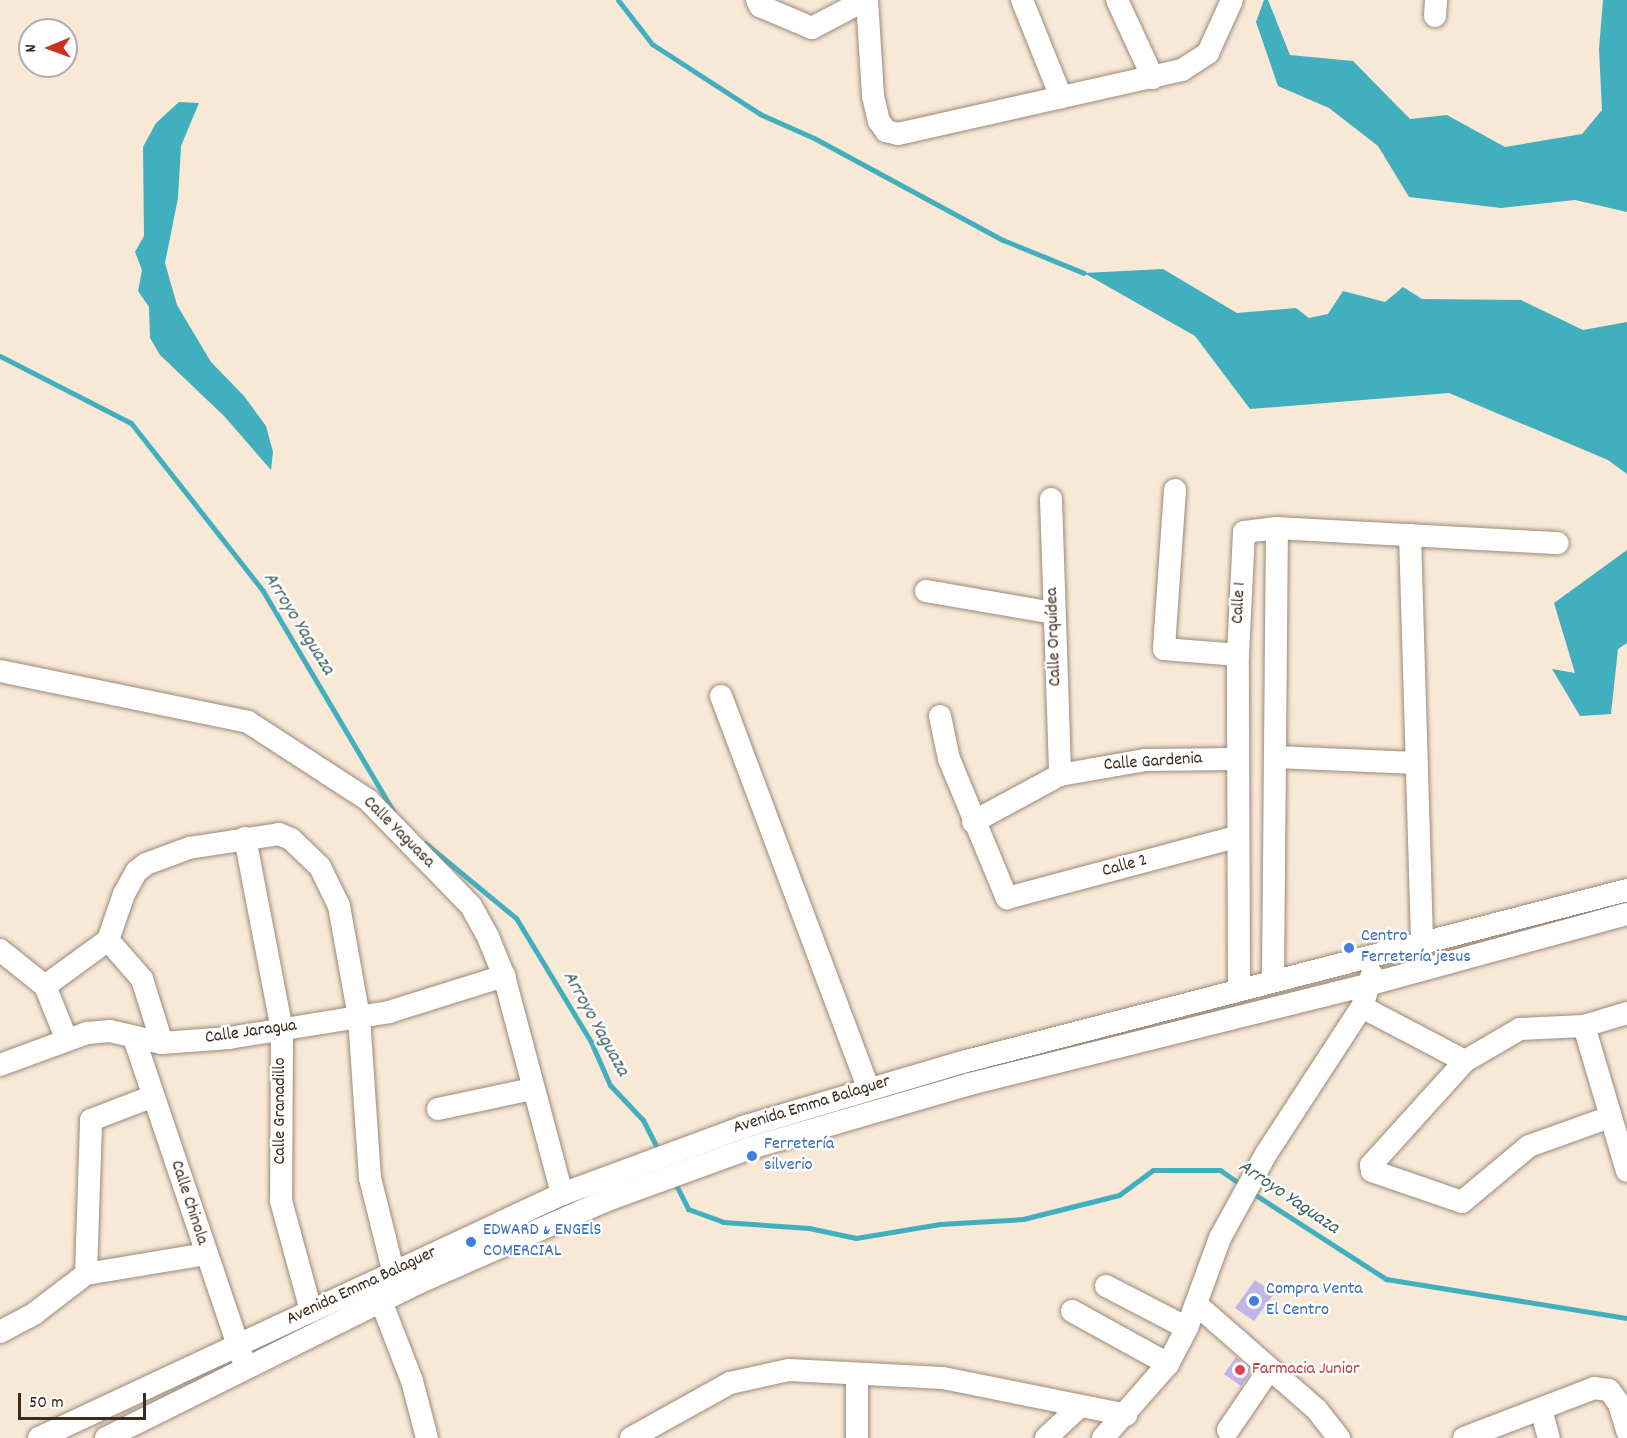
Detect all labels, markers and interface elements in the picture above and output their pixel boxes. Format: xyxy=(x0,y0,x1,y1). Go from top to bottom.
north arrow xyxy=(18,18,78,78)
text: N xyxy=(20,44,43,52)
water label: Arroyo Yaguaza xyxy=(257,568,339,680)
street label: Calle 1 xyxy=(1228,582,1252,624)
street label: Calle Orquídea xyxy=(1042,587,1068,687)
street label: Calle Gardenia xyxy=(1103,749,1203,777)
street label: Calle Yaguasa xyxy=(357,792,439,874)
street label: Calle 2 xyxy=(1100,851,1150,883)
place label: Centro Ferretería jesus xyxy=(1361,927,1471,970)
marker: Centro Ferretería jesus xyxy=(1342,941,1356,955)
water label: Arroyo Yaguaza xyxy=(556,967,634,1081)
street label: Calle Jaragua xyxy=(204,1016,298,1050)
street label: Calle Granadillo xyxy=(270,1057,292,1165)
street label: Avenida Emma Balaguer xyxy=(731,1072,893,1140)
place label: Ferretería silverio xyxy=(764,1135,834,1178)
marker: Ferretería silverio xyxy=(745,1149,759,1163)
water label: Arroyo Yaguaza xyxy=(1233,1155,1343,1241)
street label: Calle Chinola xyxy=(164,1158,212,1248)
place label: EDWARD & ENGElS COMERCIAL xyxy=(483,1221,601,1264)
marker: EDWARD & ENGElS COMERCIAL xyxy=(464,1235,478,1249)
street label: Avenida Emma Balaguer xyxy=(283,1243,441,1331)
place label: Compra Venta El Centro xyxy=(1266,1280,1363,1322)
marker: Compra Venta El Centro xyxy=(1247,1294,1261,1308)
place label: Farmacia Junior xyxy=(1252,1359,1360,1381)
marker: Farmacia Junior xyxy=(1233,1363,1247,1377)
scale bar xyxy=(21,1381,148,1419)
text: 50 m xyxy=(29,1391,64,1416)

